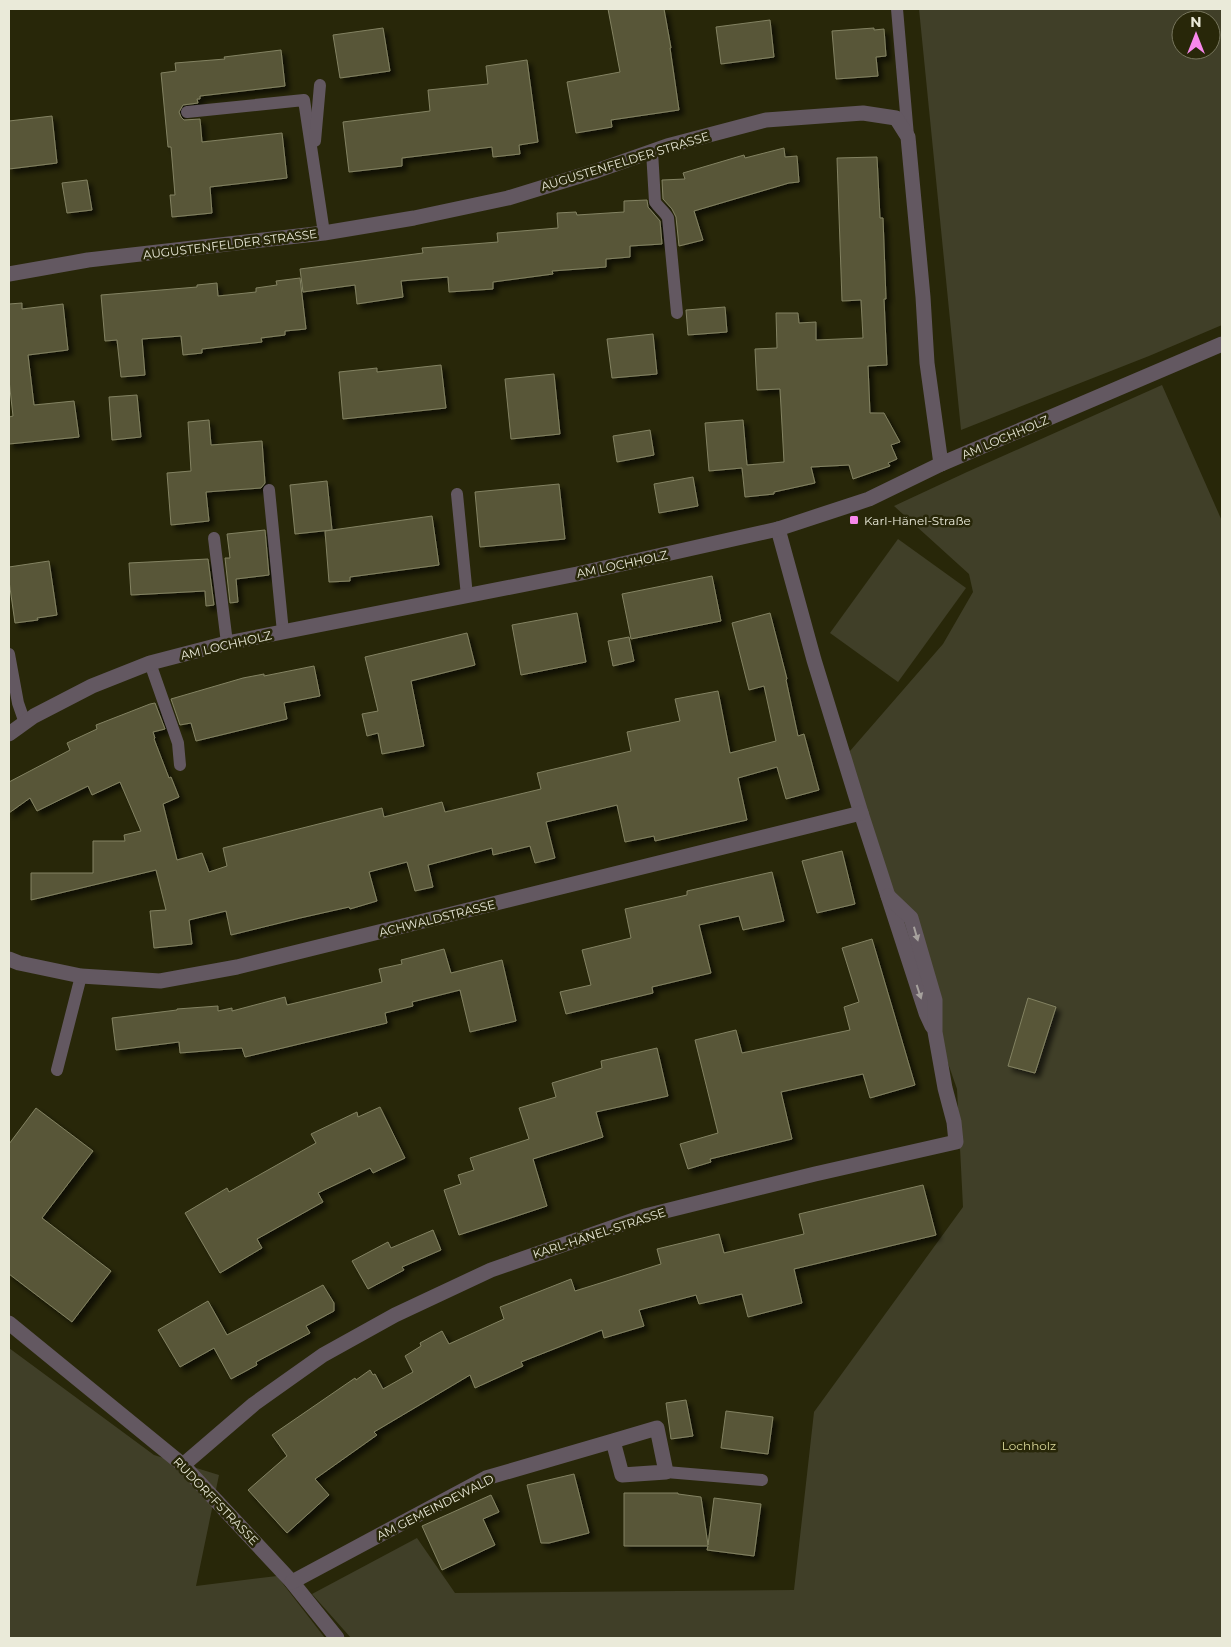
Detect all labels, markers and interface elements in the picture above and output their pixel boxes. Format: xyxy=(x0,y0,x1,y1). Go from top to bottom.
north arrow xyxy=(1171,10,1221,60)
text: N xyxy=(1190,13,1202,31)
street label: AUGUSTENFELDER STRASSE xyxy=(539,128,711,194)
street label: AUGUSTENFELDER STRASSE xyxy=(142,226,318,262)
street label: AM LOCHHOLZ xyxy=(959,412,1051,462)
place label: Karl-Hänel-Straße xyxy=(864,513,971,528)
marker: Karl-Hänel-Straße xyxy=(848,514,860,526)
street label: AM LOCHHOLZ xyxy=(575,547,669,581)
street label: AM LOCHHOLZ xyxy=(179,627,273,663)
street label: ACHWALDSTRASSE xyxy=(377,896,497,940)
one-way arrow xyxy=(912,927,920,942)
one-way arrow xyxy=(916,985,924,1000)
street label: KARL-HÄNEL-STRASSE xyxy=(531,1204,667,1262)
park label: Lochholz xyxy=(1002,1438,1056,1453)
street label: RUDORFFSTRASSE xyxy=(170,1454,262,1548)
street label: AM GEMEINDEWALD xyxy=(374,1471,496,1543)

